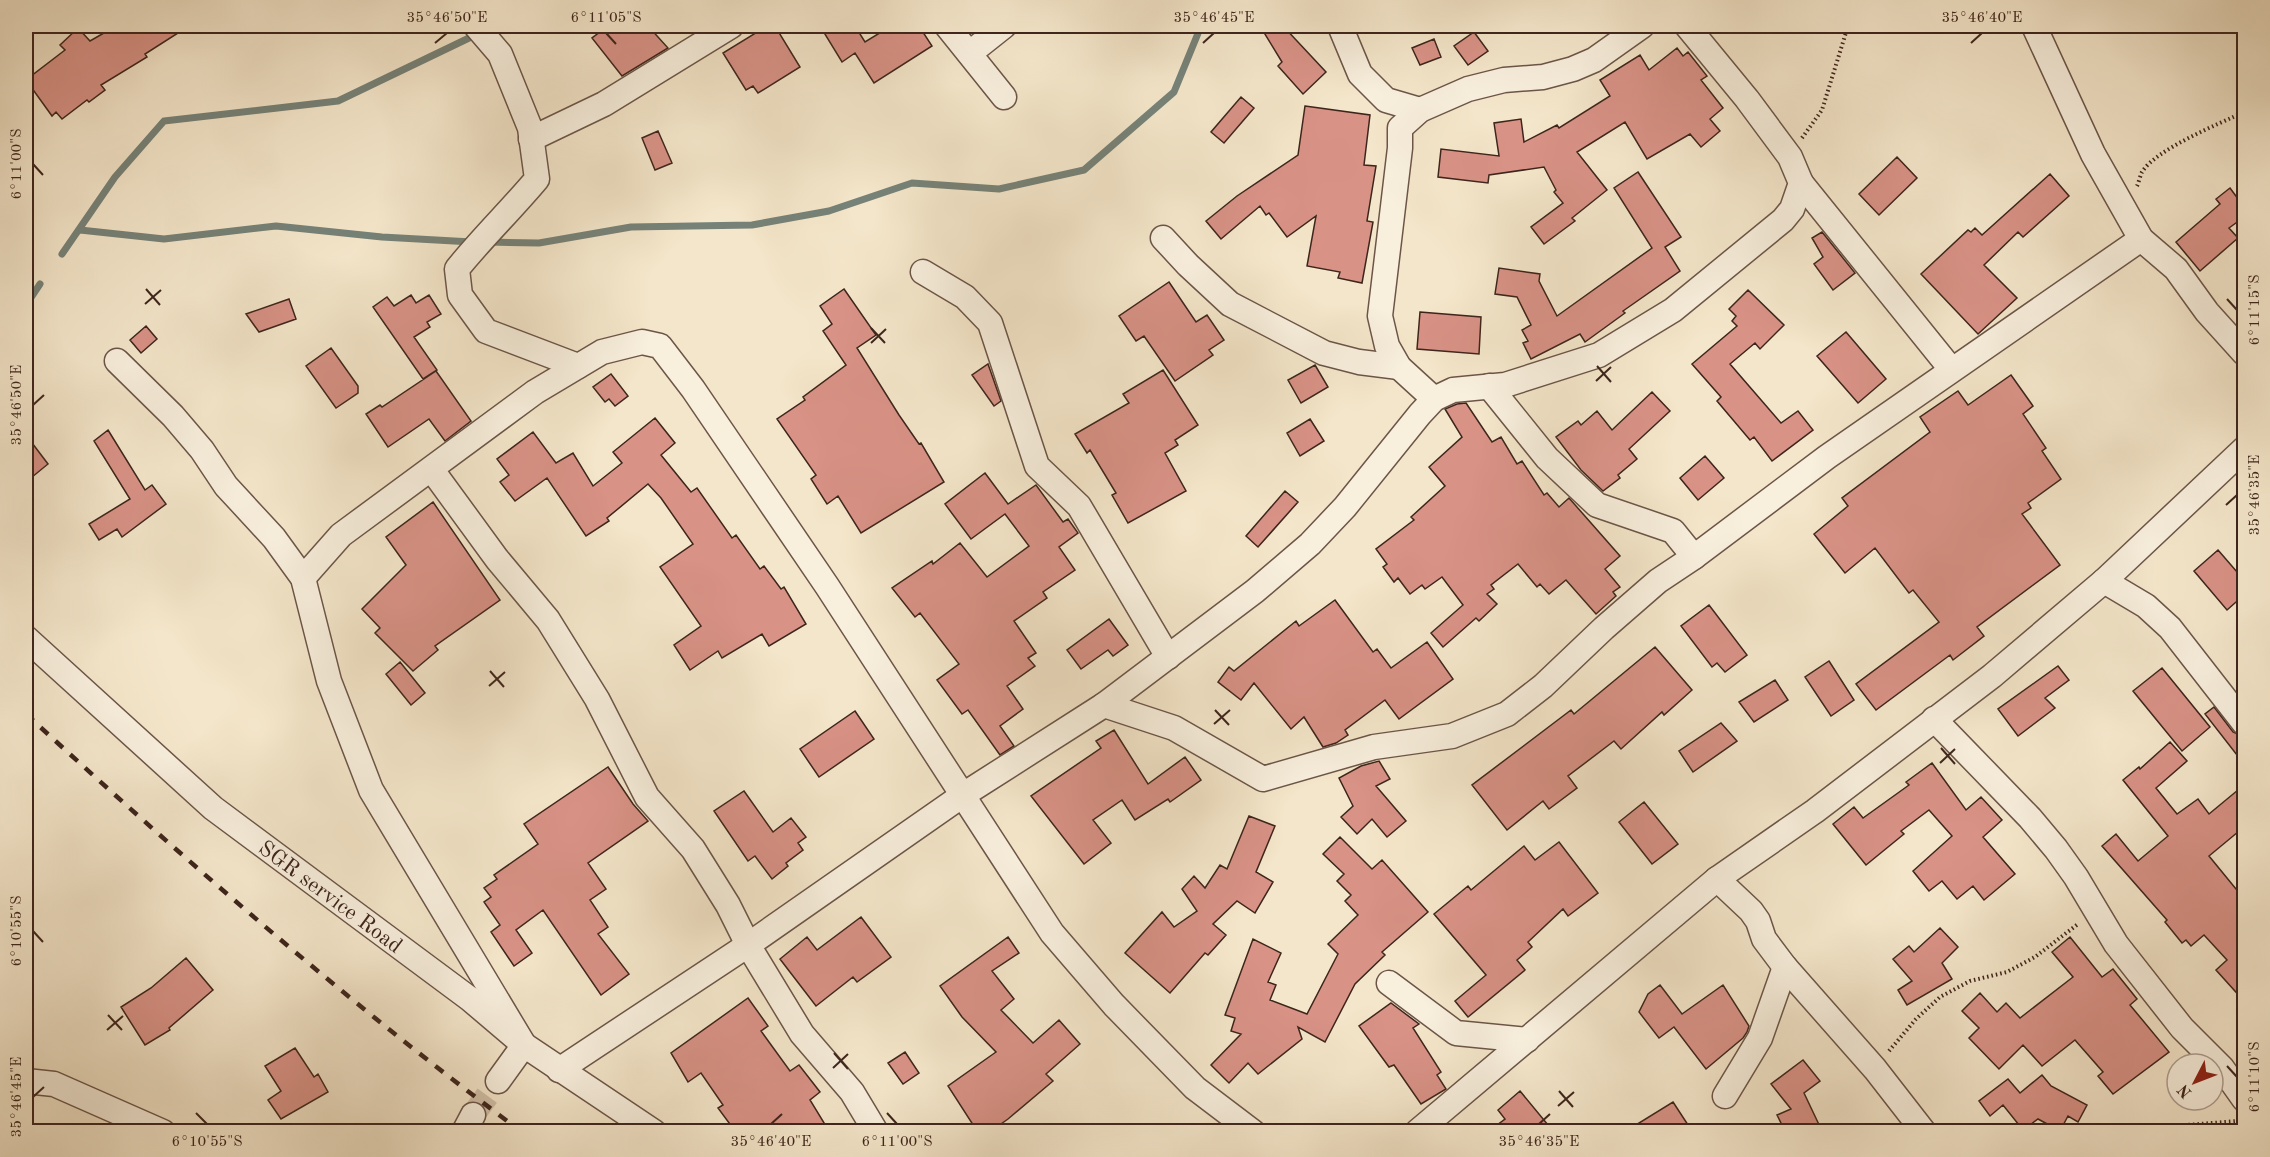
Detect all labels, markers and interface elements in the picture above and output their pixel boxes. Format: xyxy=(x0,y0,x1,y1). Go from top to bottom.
text: 35°46'50"E xyxy=(407,11,487,26)
text: 6°11'05"S xyxy=(570,11,642,26)
text: 35°46'45"E xyxy=(1174,11,1254,26)
text: 35°46'40"E xyxy=(1942,11,2022,26)
text: 6°11'00"S xyxy=(10,128,25,200)
text: 6°11'15"S xyxy=(2248,274,2263,346)
text: 35°46'50"E xyxy=(10,365,25,445)
text: 35°46'35"E xyxy=(2248,455,2263,535)
street label: SGR service Road xyxy=(254,837,406,958)
text: 6°10'55"S xyxy=(10,895,25,967)
text: 6°11'10"S xyxy=(2248,1041,2263,1113)
north arrow xyxy=(2165,1052,2225,1112)
text: 35°46'45"E xyxy=(10,1057,25,1137)
text: N xyxy=(2175,1080,2195,1101)
text: 6°10'55"S xyxy=(171,1135,243,1150)
text: 35°46'40"E xyxy=(731,1135,811,1150)
text: 6°11'00"S xyxy=(861,1135,933,1150)
text: 35°46'35"E xyxy=(1499,1135,1579,1150)

